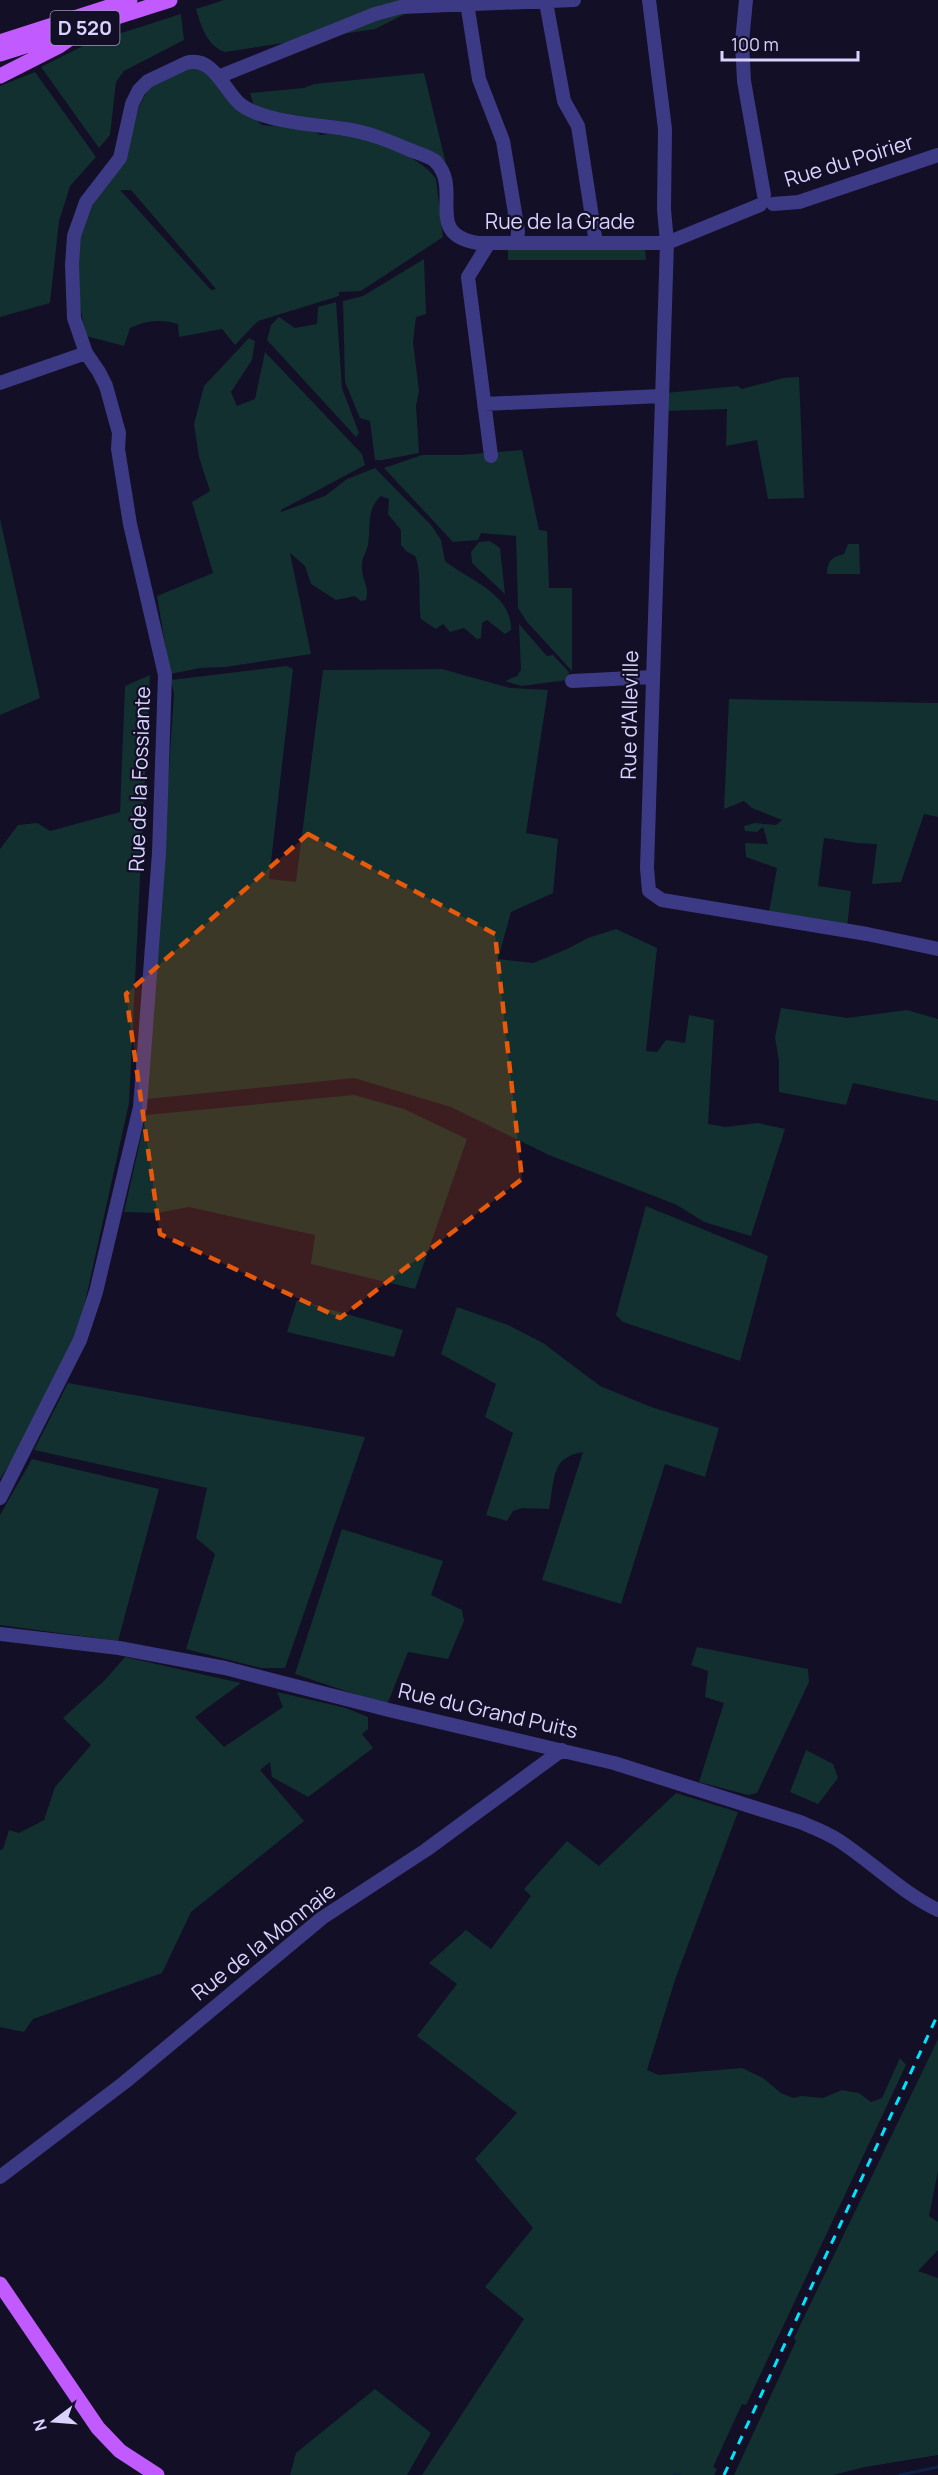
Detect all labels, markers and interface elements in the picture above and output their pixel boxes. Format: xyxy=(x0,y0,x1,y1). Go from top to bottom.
road number: D 520 xyxy=(50,11,119,45)
scale bar xyxy=(722,24,858,62)
text: 100 m xyxy=(731,32,779,56)
street label: Rue du Poirier xyxy=(781,127,917,193)
street label: Rue de la Grade xyxy=(485,207,635,235)
street label: Rue d'Alleville xyxy=(614,650,644,780)
street label: Rue de la Fossiante xyxy=(122,686,156,872)
street label: Rue du Grand Puits xyxy=(396,1676,581,1744)
street label: Rue de la Monnaie xyxy=(186,1876,341,2006)
north arrow xyxy=(24,2391,84,2451)
text: N xyxy=(27,2417,52,2434)

